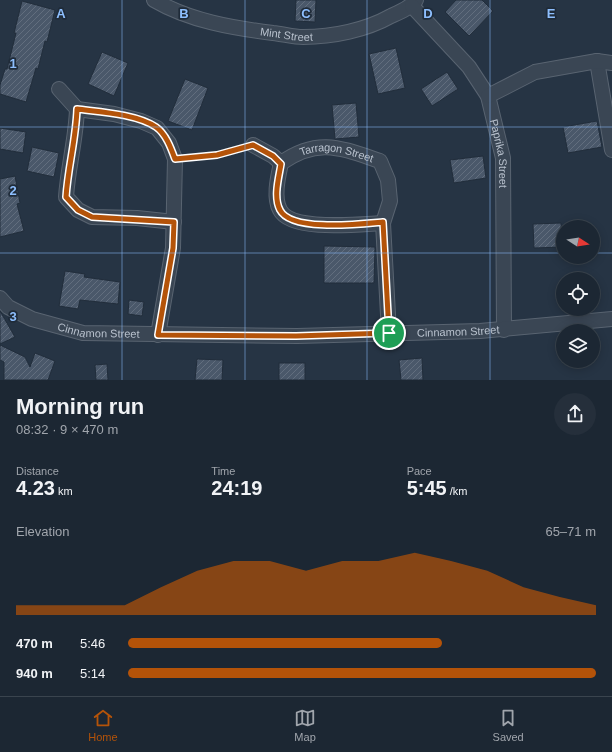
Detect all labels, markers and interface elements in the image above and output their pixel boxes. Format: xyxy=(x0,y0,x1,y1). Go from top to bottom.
text: A xyxy=(56,6,66,21)
text: B xyxy=(179,6,189,21)
text: C xyxy=(301,6,311,21)
text: D xyxy=(423,6,433,21)
text: E xyxy=(547,6,556,21)
street label: Mint Street xyxy=(259,25,313,43)
text: 1 xyxy=(9,56,17,71)
street label: Paprika Street xyxy=(488,118,509,188)
street label: Tarragon Street xyxy=(298,141,375,164)
text: 2 xyxy=(9,183,17,198)
north arrow xyxy=(556,220,600,264)
map controls xyxy=(556,220,600,368)
button: locate xyxy=(556,272,600,316)
text: 3 xyxy=(9,309,17,324)
pin xyxy=(372,316,406,350)
street label: Cinnamon Street xyxy=(56,320,140,340)
icon: arrive xyxy=(378,322,400,344)
street label: Cinnamon Street xyxy=(417,323,500,339)
button: layers xyxy=(556,324,600,368)
button: share xyxy=(554,393,596,435)
text: Morning run xyxy=(16,394,144,419)
text: 08:32 · 9 × 470 m xyxy=(16,422,118,437)
text: Distance xyxy=(16,465,59,477)
text: Time xyxy=(211,465,235,477)
text: Pace xyxy=(407,465,432,477)
text: 4.23 xyxy=(16,477,55,499)
text: 24:19 xyxy=(211,477,262,499)
text: 5:45 xyxy=(407,477,447,499)
text: km xyxy=(55,485,73,497)
text: /km xyxy=(447,485,467,497)
text: Elevation xyxy=(16,524,69,539)
text: 65–71 m xyxy=(545,524,596,539)
text: 470 m xyxy=(16,636,53,651)
text: 5:46 xyxy=(80,636,105,651)
text: 940 m xyxy=(16,666,53,681)
text: 5:14 xyxy=(80,666,105,681)
tab: Home xyxy=(88,707,118,743)
tab: Map xyxy=(294,707,316,743)
tab: Saved xyxy=(493,707,524,743)

